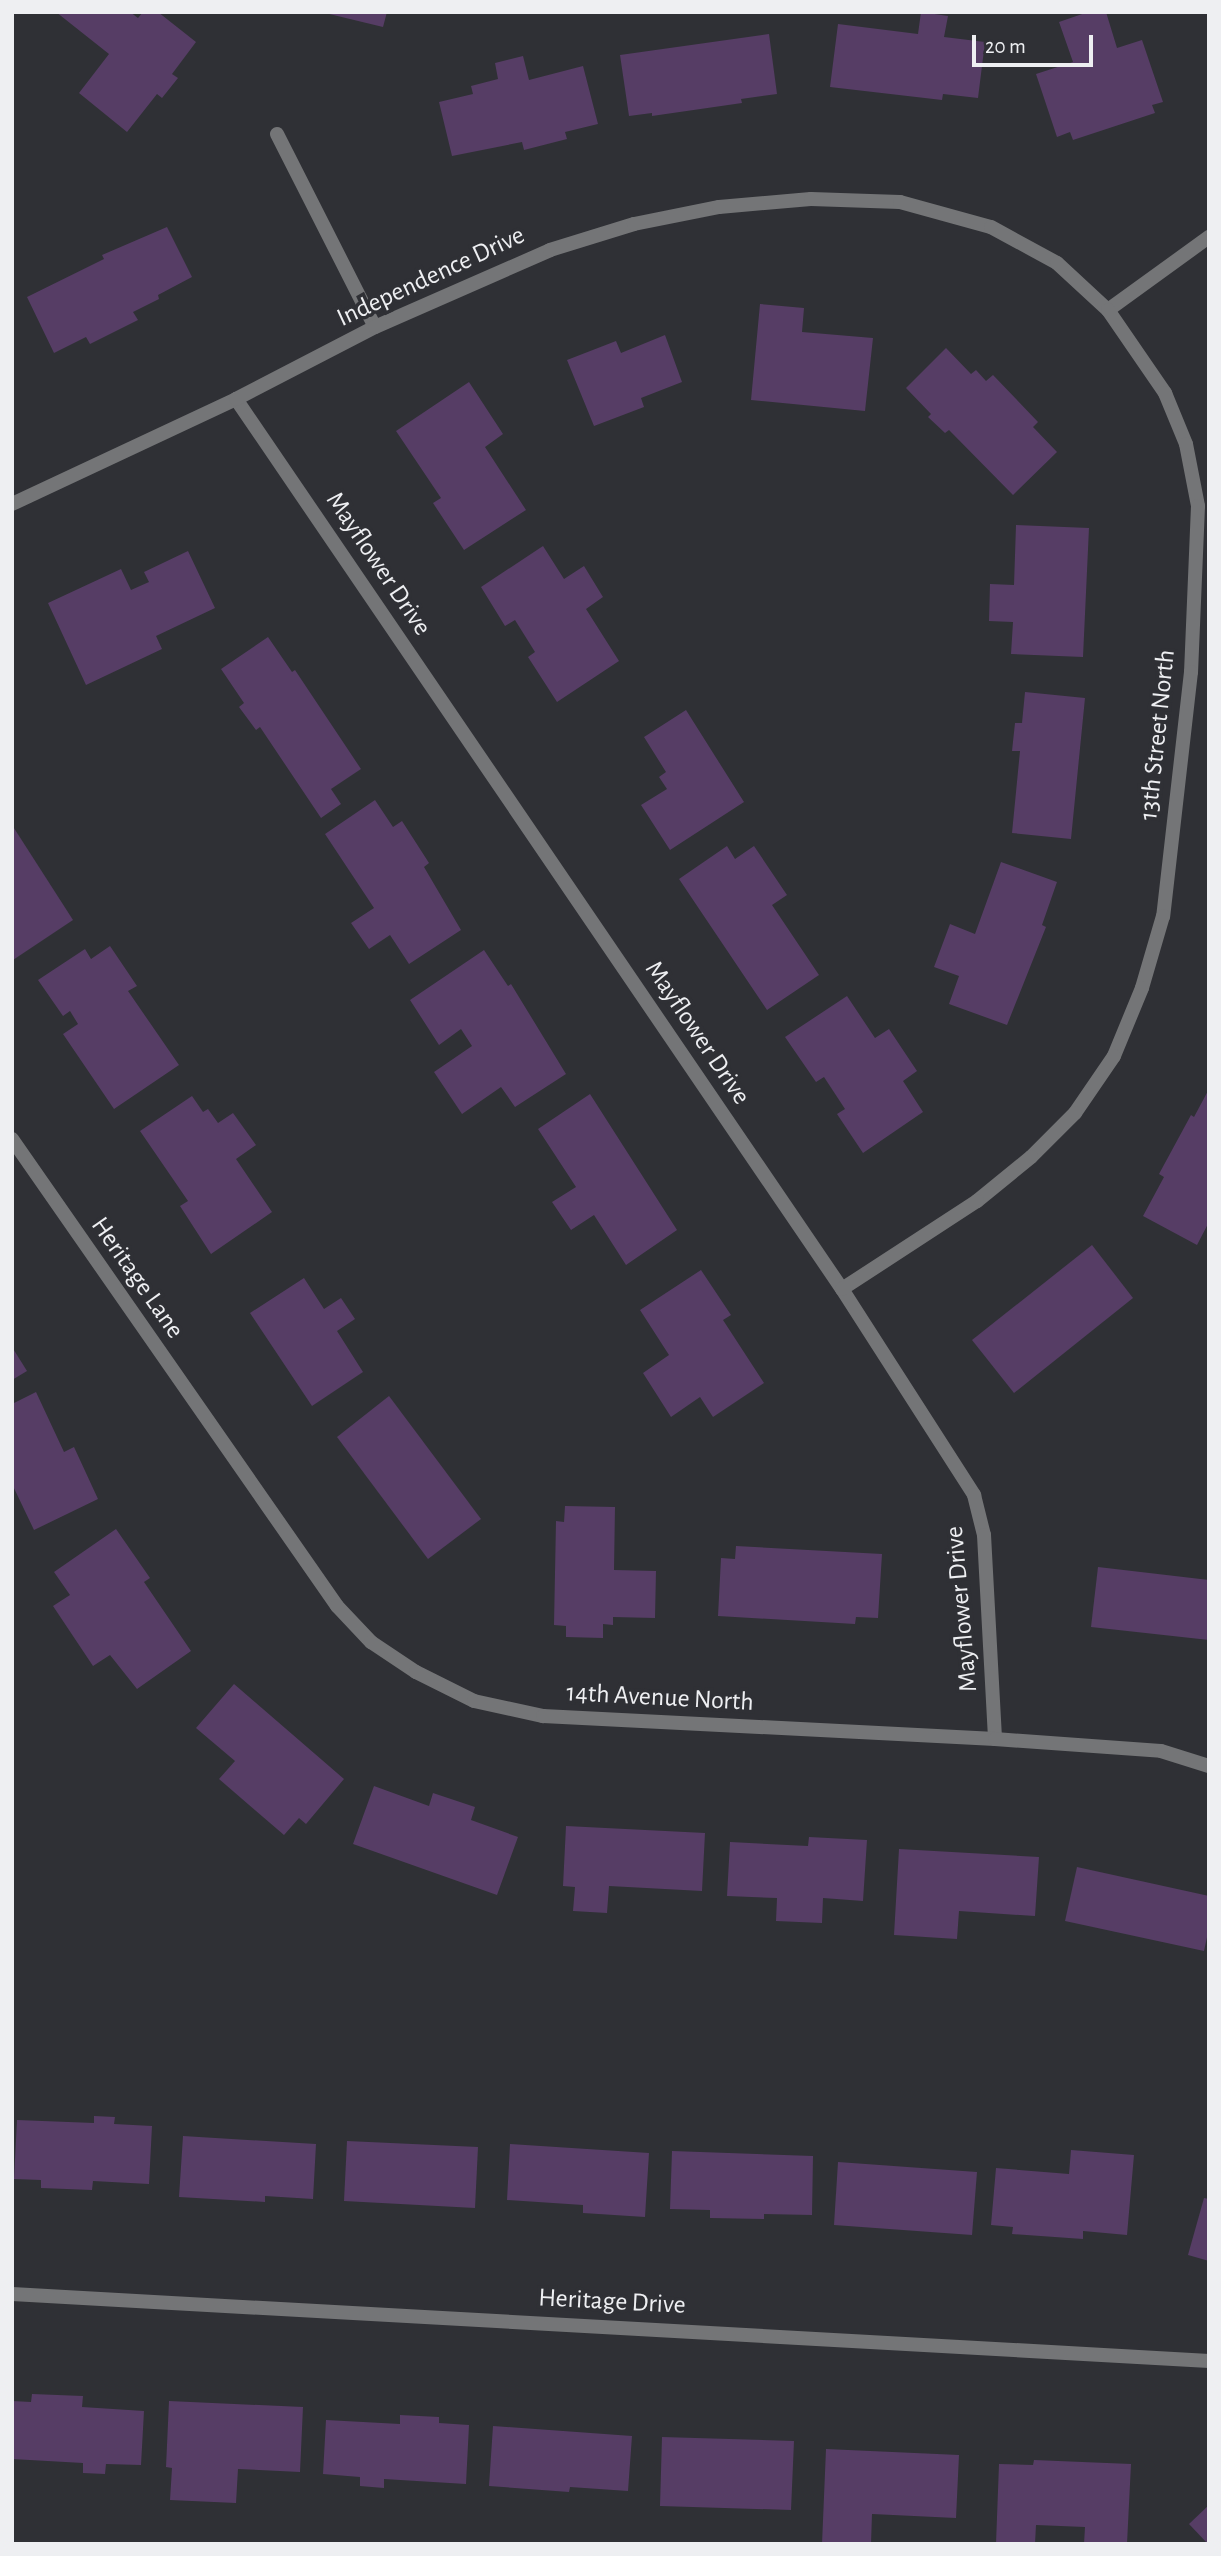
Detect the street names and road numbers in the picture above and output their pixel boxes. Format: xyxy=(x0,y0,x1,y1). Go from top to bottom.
street label: Independence Drive xyxy=(332,220,530,334)
street label: Mayflower Drive xyxy=(319,486,437,642)
street label: 13th Street North xyxy=(1134,648,1182,822)
street label: Mayflower Drive xyxy=(638,955,756,1111)
street label: Heritage Lane xyxy=(84,1211,190,1345)
street label: Mayflower Drive xyxy=(939,1525,985,1693)
street label: 14th Avenue North xyxy=(566,1678,754,1718)
street label: Heritage Drive xyxy=(538,2283,686,2321)

